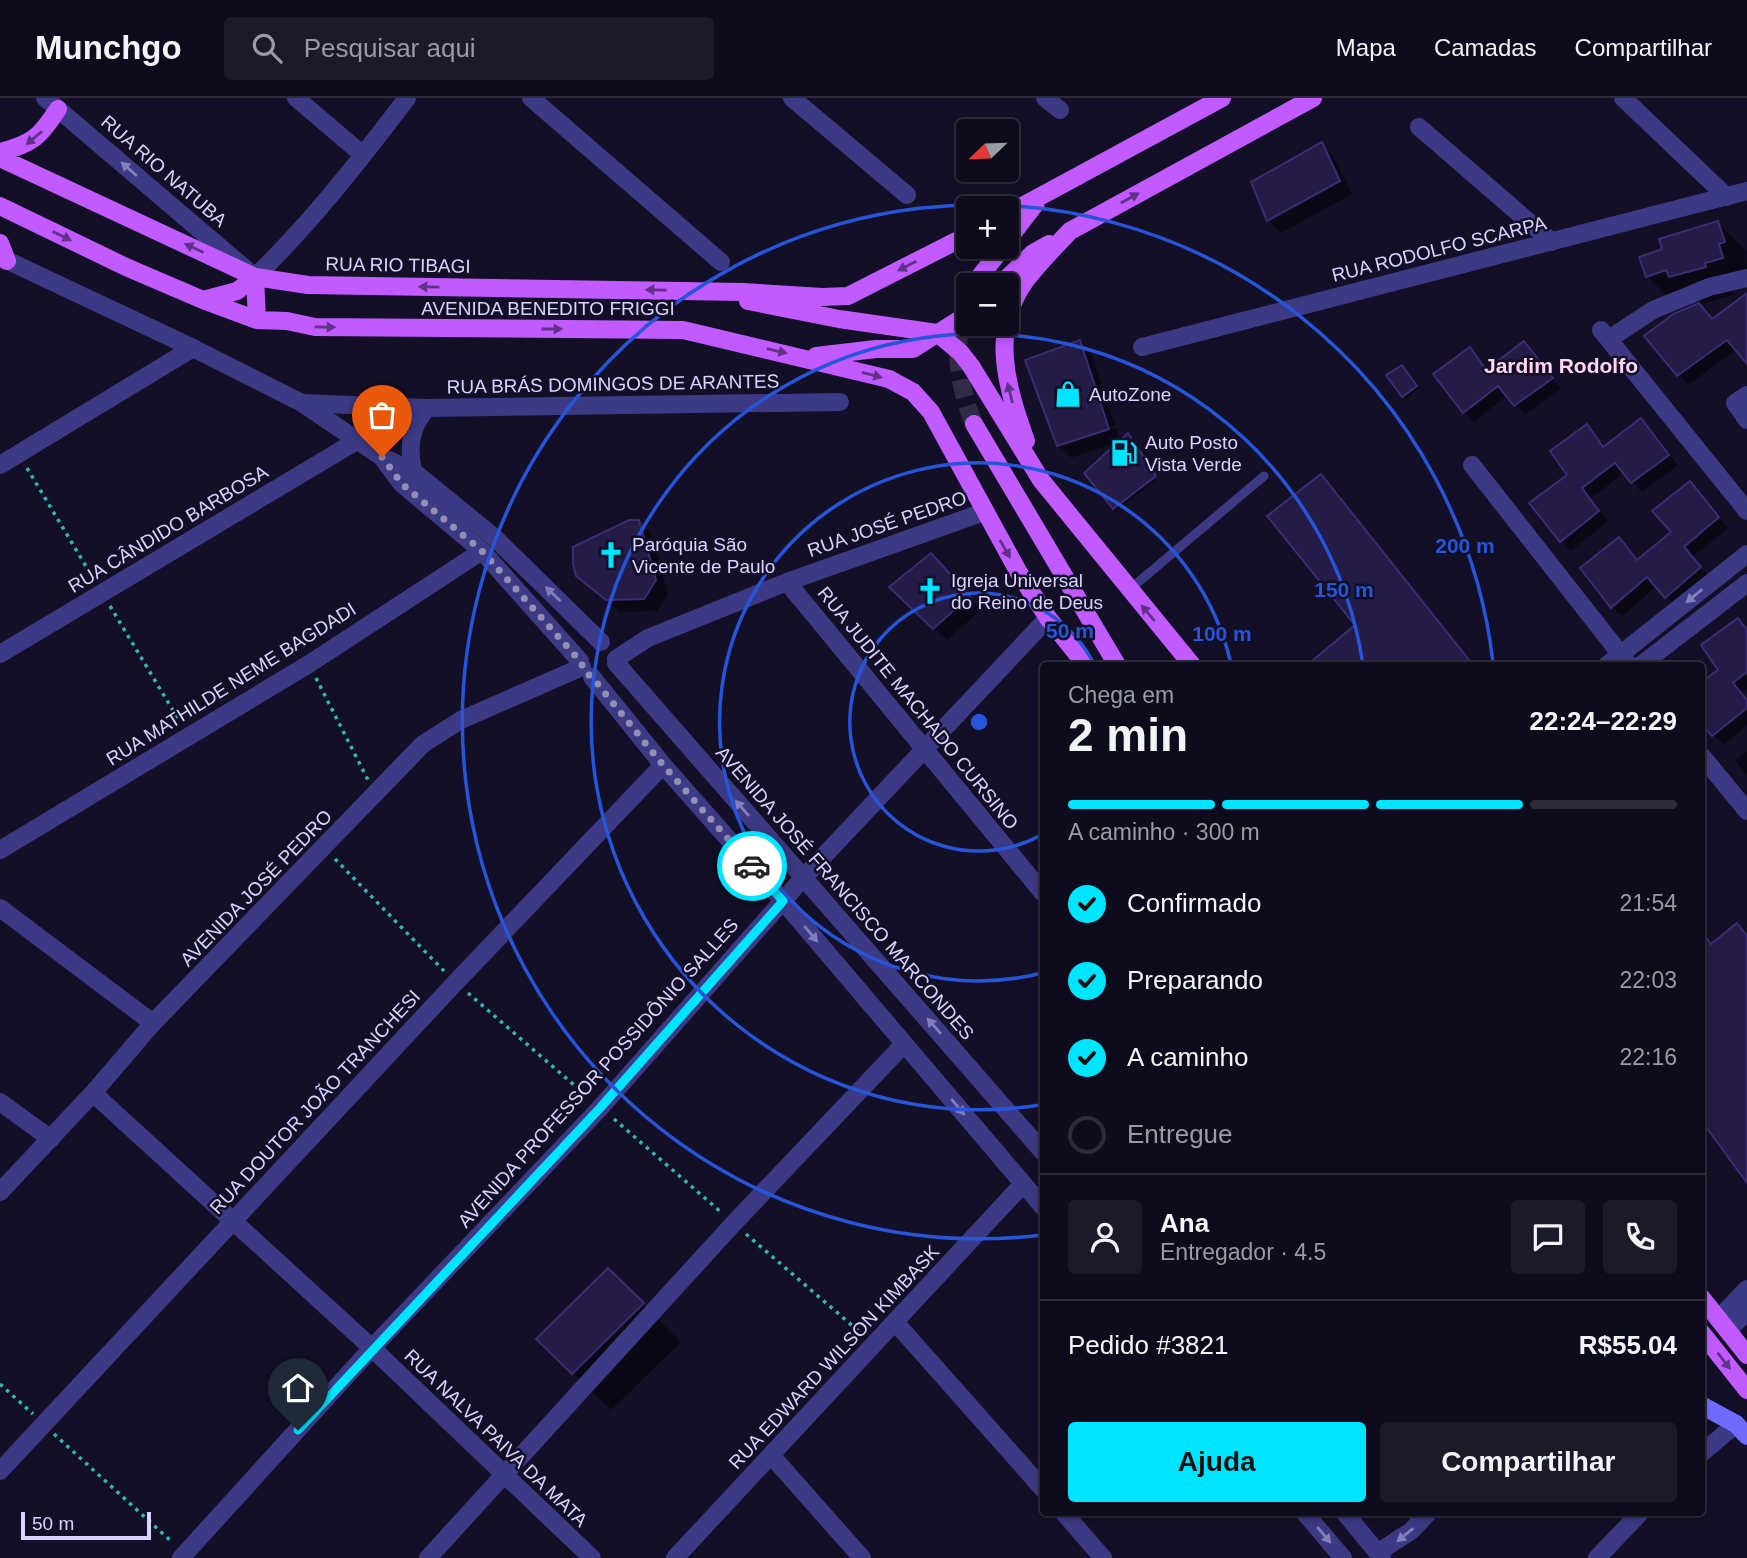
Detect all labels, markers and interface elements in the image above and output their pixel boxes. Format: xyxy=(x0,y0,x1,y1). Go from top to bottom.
search box xyxy=(224,17,714,80)
text: Munchgo xyxy=(35,29,182,66)
icon: search xyxy=(248,29,286,67)
text: Pesquisar aqui xyxy=(304,33,476,63)
text: Mapa xyxy=(1336,34,1396,61)
text: Camadas xyxy=(1434,34,1537,61)
text: Compartilhar xyxy=(1575,34,1712,61)
street label: RUA RIO NATUBA xyxy=(97,111,231,231)
north arrow xyxy=(956,119,1018,182)
map controls xyxy=(956,119,1019,336)
one-way arrow xyxy=(25,130,43,146)
one-way arrow xyxy=(120,161,138,177)
one-way arrow xyxy=(1120,193,1140,205)
button: + xyxy=(956,196,1019,259)
street label: RUA RODOLFO SCARPA xyxy=(1330,212,1549,286)
one-way arrow xyxy=(51,230,72,241)
one-way arrow xyxy=(184,242,204,254)
street label: RUA RIO TIBAGI xyxy=(325,253,471,277)
one-way arrow xyxy=(897,260,917,271)
button: − xyxy=(956,273,1019,336)
one-way arrow xyxy=(417,281,439,293)
one-way arrow xyxy=(645,284,667,296)
street label: AVENIDA BENEDITO FRIGGI xyxy=(421,298,675,319)
one-way arrow xyxy=(314,322,336,333)
one-way arrow xyxy=(542,323,564,335)
one-way arrow xyxy=(766,346,788,357)
district label: Jardim Rodolfo xyxy=(1484,354,1638,377)
one-way arrow xyxy=(861,370,883,381)
street label: RUA BRÁS DOMINGOS DE ARANTES xyxy=(447,371,779,397)
shop icon: AutoZone xyxy=(1053,379,1083,409)
one-way arrow xyxy=(1004,382,1015,404)
place label: AutoZone xyxy=(1089,384,1171,405)
pin xyxy=(352,385,412,457)
icon: bag xyxy=(363,396,401,434)
place label: Auto Posto Vista Verde xyxy=(1145,432,1242,475)
fuel station icon: Auto Posto Vista Verde xyxy=(1109,438,1139,468)
street label: RUA CÂNDIDO BARBOSA xyxy=(64,461,272,597)
street label: RUA JOSÉ PEDRO xyxy=(805,487,969,561)
place label: Paróquia São Vicente de Paulo xyxy=(632,534,775,577)
text: 200 m xyxy=(1435,534,1495,557)
one-way arrow xyxy=(999,539,1011,559)
church icon: Paróquia São Vicente de Paulo xyxy=(596,540,626,570)
place label: Igreja Universal do Reino de Deus xyxy=(951,570,1103,613)
church icon: Igreja Universal do Reino de Deus xyxy=(915,576,945,606)
text: 150 m xyxy=(1314,578,1374,601)
street label: RUA JUDITE MACHADO CURSINO xyxy=(814,582,1022,834)
one-way arrow xyxy=(544,586,561,603)
one-way arrow xyxy=(1685,589,1703,604)
street label: RUA MATHILDE NEME BAGDADI xyxy=(102,598,360,770)
one-way arrow xyxy=(1141,604,1156,621)
text: 50 m xyxy=(1046,619,1094,642)
text: 100 m xyxy=(1192,622,1252,645)
text: Chega em xyxy=(1068,682,1174,708)
text: 22:24–22:29 xyxy=(1530,706,1677,736)
text: 2 min xyxy=(1068,709,1188,761)
centre of rings xyxy=(967,710,991,734)
street label: AVENIDA JOSÉ FRANCISCO MARCONDES xyxy=(712,742,978,1044)
one-way arrow xyxy=(734,799,750,817)
street label: AVENIDA JOSÉ PEDRO xyxy=(176,806,336,970)
text: A caminho · 300 m xyxy=(1068,819,1260,845)
courier xyxy=(717,831,787,901)
icon: car xyxy=(733,847,771,885)
icon: check xyxy=(1068,885,1106,923)
text: Confirmado xyxy=(1127,888,1261,918)
text: 21:54 xyxy=(1619,890,1677,916)
street label: AVENIDA PROFESSOR POSSIDÔNIO SALLES xyxy=(454,914,742,1232)
one-way arrow xyxy=(803,925,818,942)
icon: check xyxy=(1068,962,1106,1000)
text: Preparando xyxy=(1127,965,1263,995)
text: 22:03 xyxy=(1619,967,1677,993)
street label: RUA DOUTOR JOÃO TRANCHESI xyxy=(206,986,424,1218)
one-way arrow xyxy=(926,1018,942,1035)
icon: check xyxy=(1068,1039,1106,1077)
text: A caminho xyxy=(1127,1042,1248,1072)
text: 22:16 xyxy=(1619,1044,1677,1070)
one-way arrow xyxy=(950,1099,965,1116)
text: Entregue xyxy=(1127,1119,1233,1149)
button: person xyxy=(1068,1200,1142,1274)
button: chat xyxy=(1511,1200,1585,1274)
button: phone xyxy=(1603,1200,1677,1274)
text: Ana xyxy=(1160,1208,1209,1238)
text: Entregador · 4.5 xyxy=(1160,1239,1326,1265)
street label: RUA EDWARD WILSON KIMBASK xyxy=(725,1241,944,1473)
text: Pedido #3821 xyxy=(1068,1330,1228,1360)
text: R$55.04 xyxy=(1579,1330,1677,1360)
street label: RUA NALVA PAIVA DA MATA xyxy=(400,1345,592,1531)
one-way arrow xyxy=(1716,1352,1731,1370)
pin xyxy=(268,1358,328,1430)
icon: home xyxy=(279,1369,317,1407)
button: Ajuda xyxy=(1068,1422,1366,1502)
button: Compartilhar xyxy=(1380,1422,1677,1502)
scale bar xyxy=(21,1509,150,1541)
text: 50 m xyxy=(32,1513,74,1534)
one-way arrow xyxy=(1316,1526,1331,1544)
one-way arrow xyxy=(1397,1528,1415,1543)

